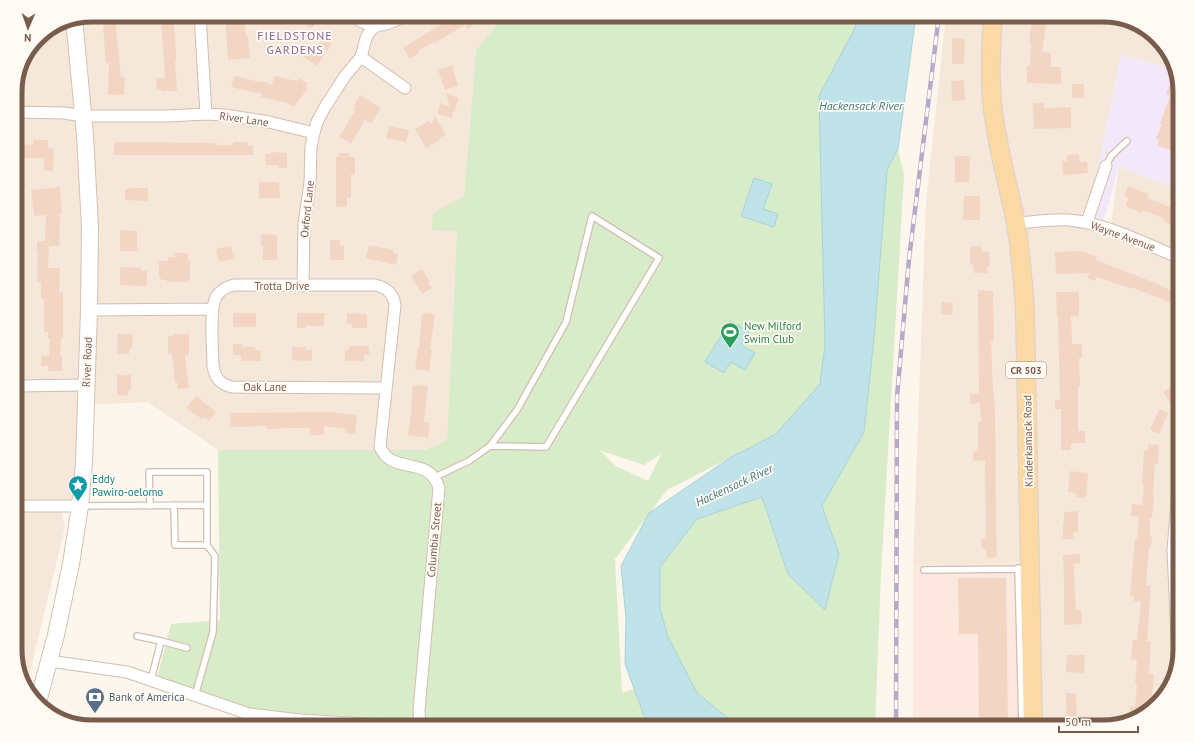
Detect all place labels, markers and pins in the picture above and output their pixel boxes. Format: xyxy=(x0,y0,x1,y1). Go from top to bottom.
place label: New Milford Swim Club xyxy=(744,319,802,346)
sports icon: New Milford Swim Club xyxy=(719,321,741,349)
place label: Eddy Pawiro-oelomo xyxy=(92,472,163,499)
place icon: Eddy Pawiro-oelomo xyxy=(67,474,89,502)
bank icon: Bank of America xyxy=(84,686,106,714)
place label: Bank of America xyxy=(109,690,185,704)

